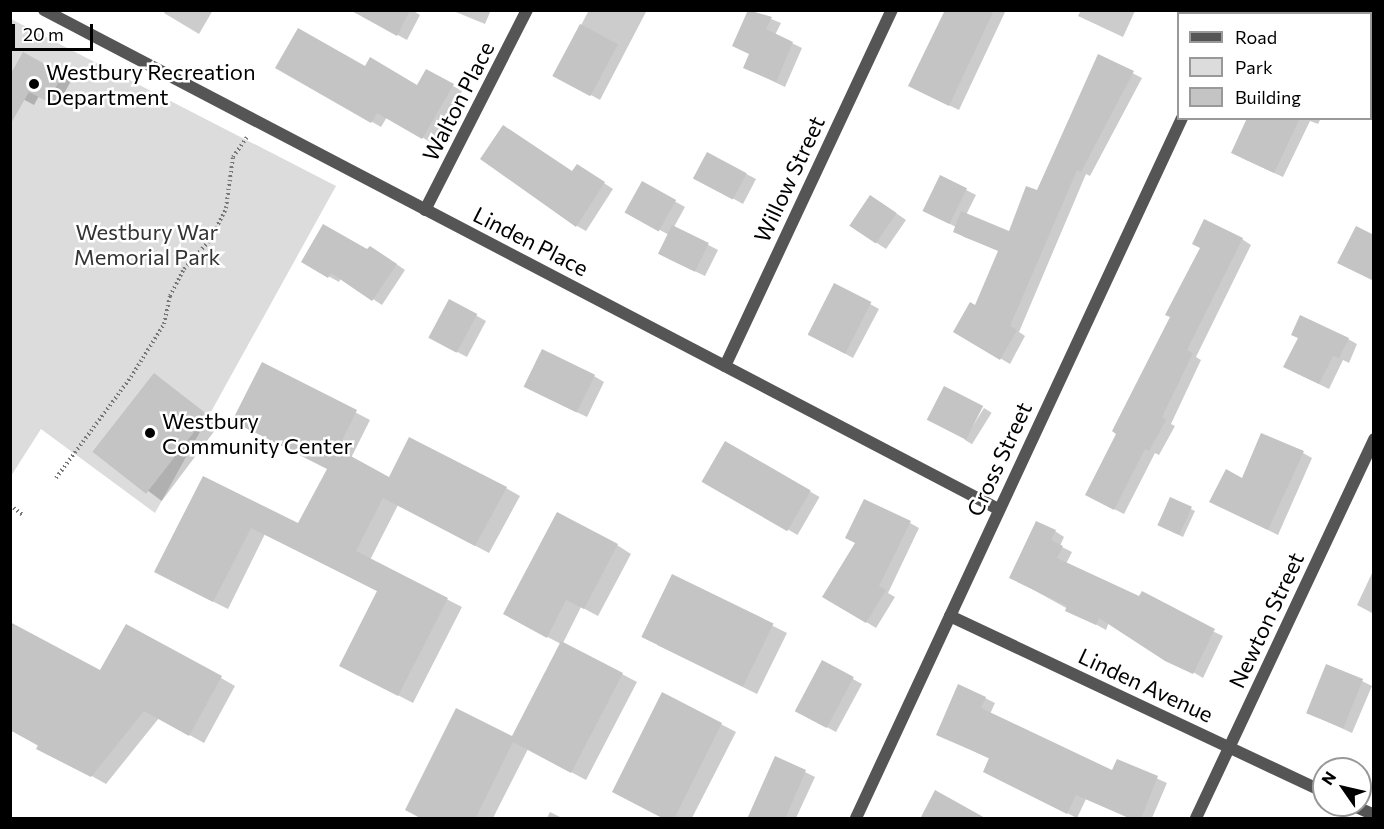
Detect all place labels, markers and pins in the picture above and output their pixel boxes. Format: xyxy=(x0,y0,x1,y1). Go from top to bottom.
place label: Westbury Recreation Department xyxy=(46,58,256,110)
marker: Westbury Recreation Department xyxy=(27,77,41,91)
place label: Westbury Community Center xyxy=(162,407,352,458)
marker: Westbury Community Center xyxy=(143,426,157,440)

